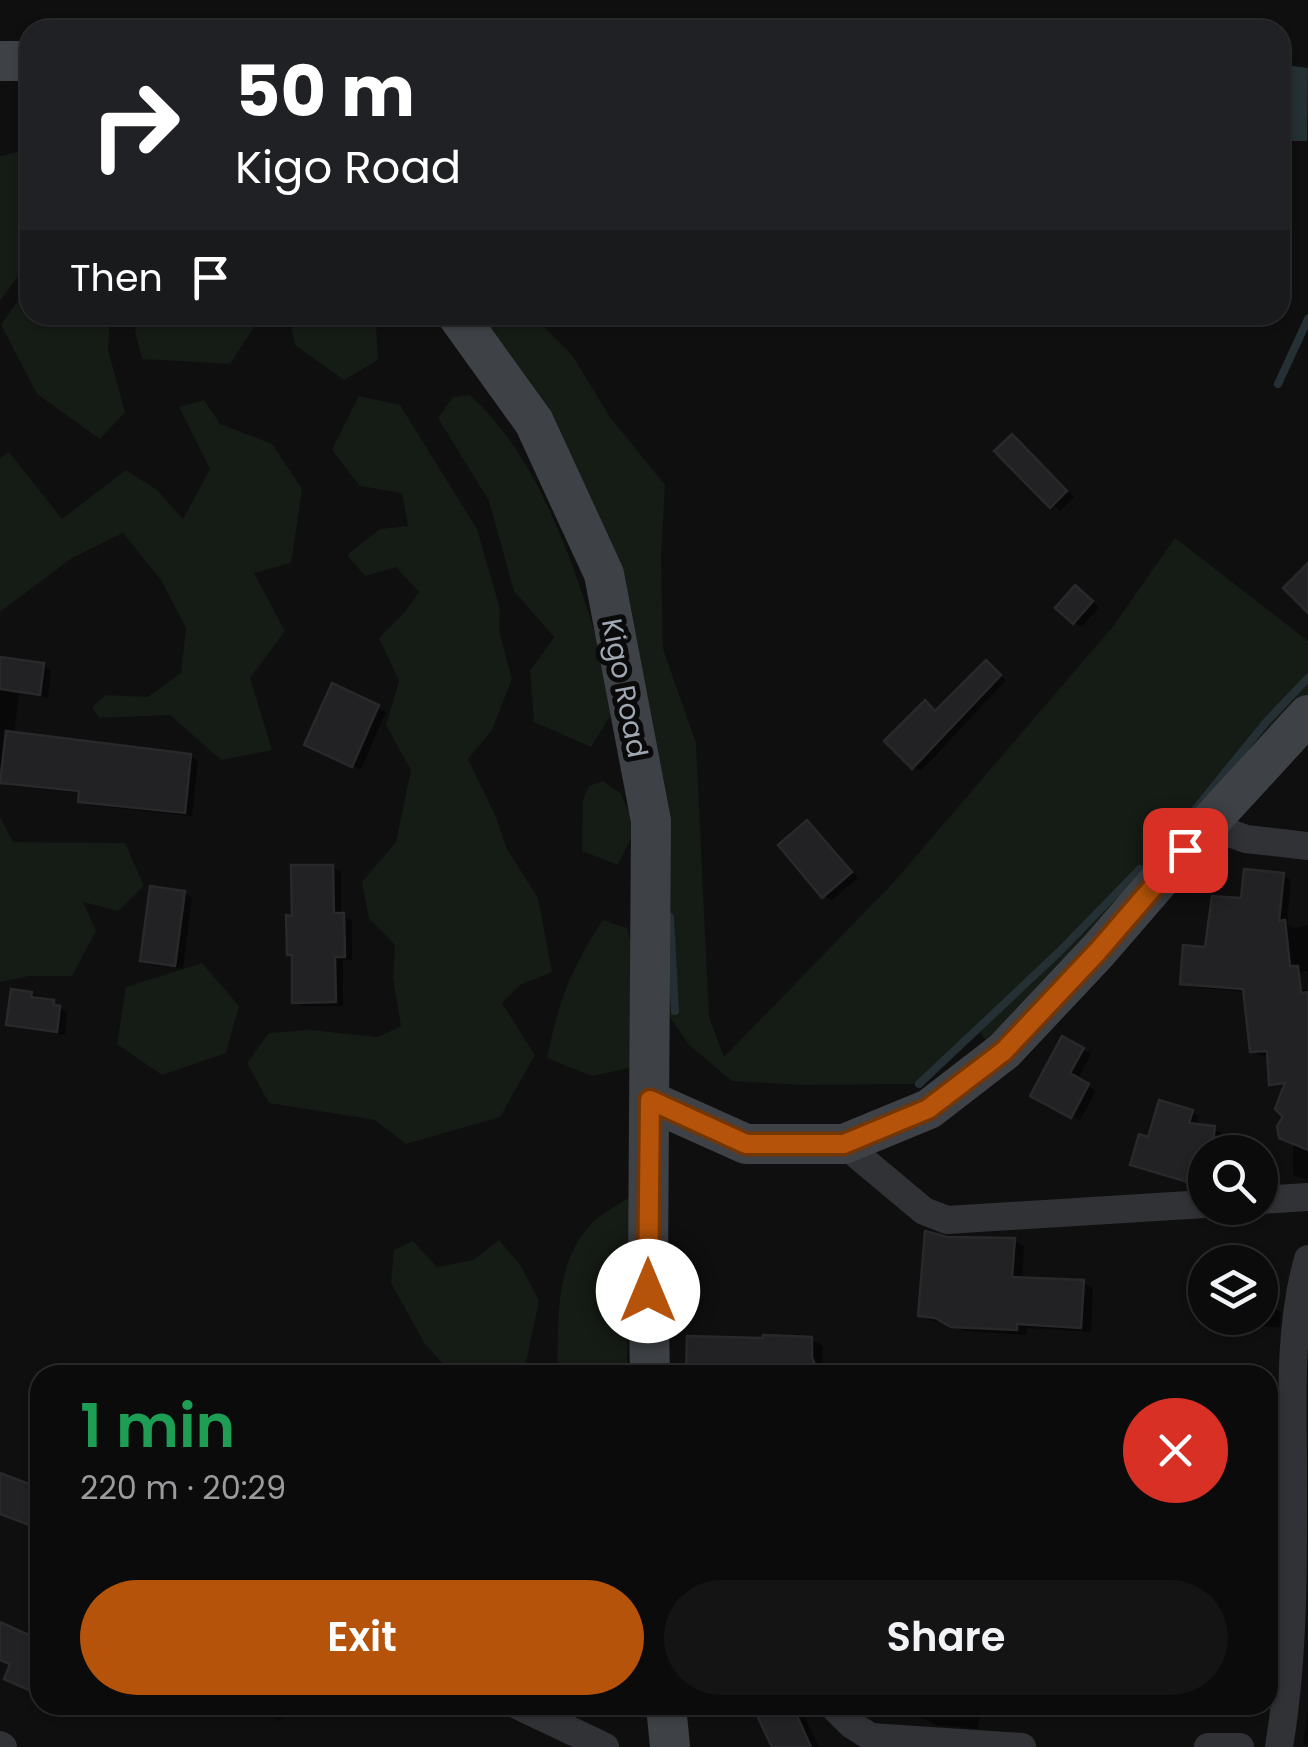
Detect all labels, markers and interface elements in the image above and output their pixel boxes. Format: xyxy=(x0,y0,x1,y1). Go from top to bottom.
text: 50 m xyxy=(235,42,415,141)
icon: right xyxy=(70,60,200,190)
text: Kigo Road xyxy=(235,136,461,199)
icon: arrive xyxy=(183,250,238,305)
text: Then xyxy=(70,251,163,304)
street label: Kigo Road xyxy=(592,615,657,761)
pin xyxy=(1143,808,1228,893)
icon: arrive xyxy=(1158,823,1213,878)
map controls xyxy=(1188,1135,1278,1335)
button: search xyxy=(1188,1135,1278,1225)
position arrow xyxy=(596,1239,700,1343)
button: layers xyxy=(1188,1245,1278,1335)
text: 1 min xyxy=(80,1384,235,1468)
button: close xyxy=(1123,1398,1228,1503)
text: 220 m · 20:29 xyxy=(80,1465,286,1510)
button: Exit xyxy=(80,1580,644,1695)
button: Share xyxy=(664,1580,1228,1695)

